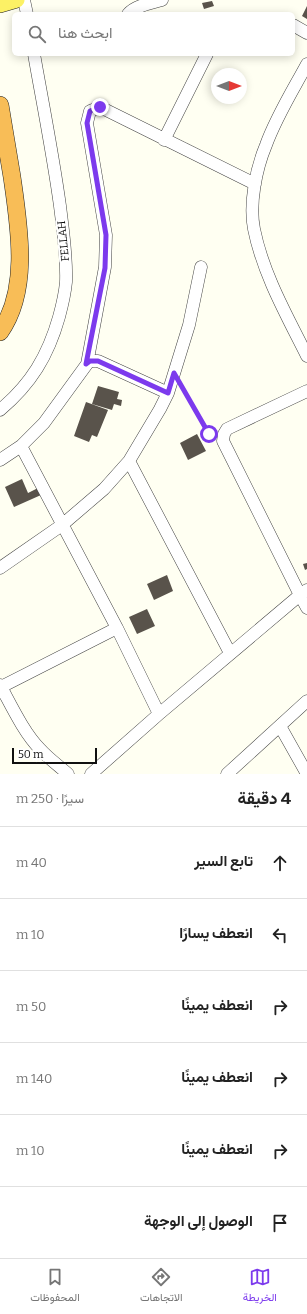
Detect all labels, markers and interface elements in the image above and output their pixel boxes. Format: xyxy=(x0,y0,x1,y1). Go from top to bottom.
search box xyxy=(12,12,295,56)
icon: search xyxy=(26,23,48,45)
text: ابحث هنا xyxy=(58,24,112,42)
north arrow xyxy=(211,68,247,104)
route end xyxy=(91,98,109,116)
street label: FELLAH xyxy=(55,220,72,262)
route start xyxy=(200,425,218,443)
scale bar xyxy=(12,746,97,765)
text: 50 m xyxy=(18,748,44,761)
text: 4 دقيقة xyxy=(237,788,291,809)
text: سيرًا · 250 m xyxy=(16,791,84,806)
text: تابع السير xyxy=(194,852,253,870)
icon: ahead xyxy=(269,852,291,874)
text: 40 m xyxy=(16,855,47,870)
text: انعطف يسارًا xyxy=(179,924,253,942)
icon: left xyxy=(269,924,291,946)
text: 10 m xyxy=(16,927,45,942)
text: انعطف يمينًا xyxy=(181,996,253,1014)
icon: right xyxy=(269,996,291,1018)
text: 50 m xyxy=(16,999,46,1014)
text: انعطف يمينًا xyxy=(181,1068,253,1086)
icon: right xyxy=(269,1068,291,1090)
text: 140 m xyxy=(16,1071,52,1086)
text: انعطف يمينًا xyxy=(181,1140,253,1158)
icon: right xyxy=(269,1140,291,1162)
text: 10 m xyxy=(16,1143,45,1158)
text: الوصول إلى الوجهة xyxy=(144,1212,253,1230)
icon: arrive xyxy=(269,1212,291,1234)
tab: المحفوظات xyxy=(30,1266,80,1307)
tab: الاتجاهات xyxy=(140,1266,183,1307)
tab: الخريطة xyxy=(243,1266,277,1307)

